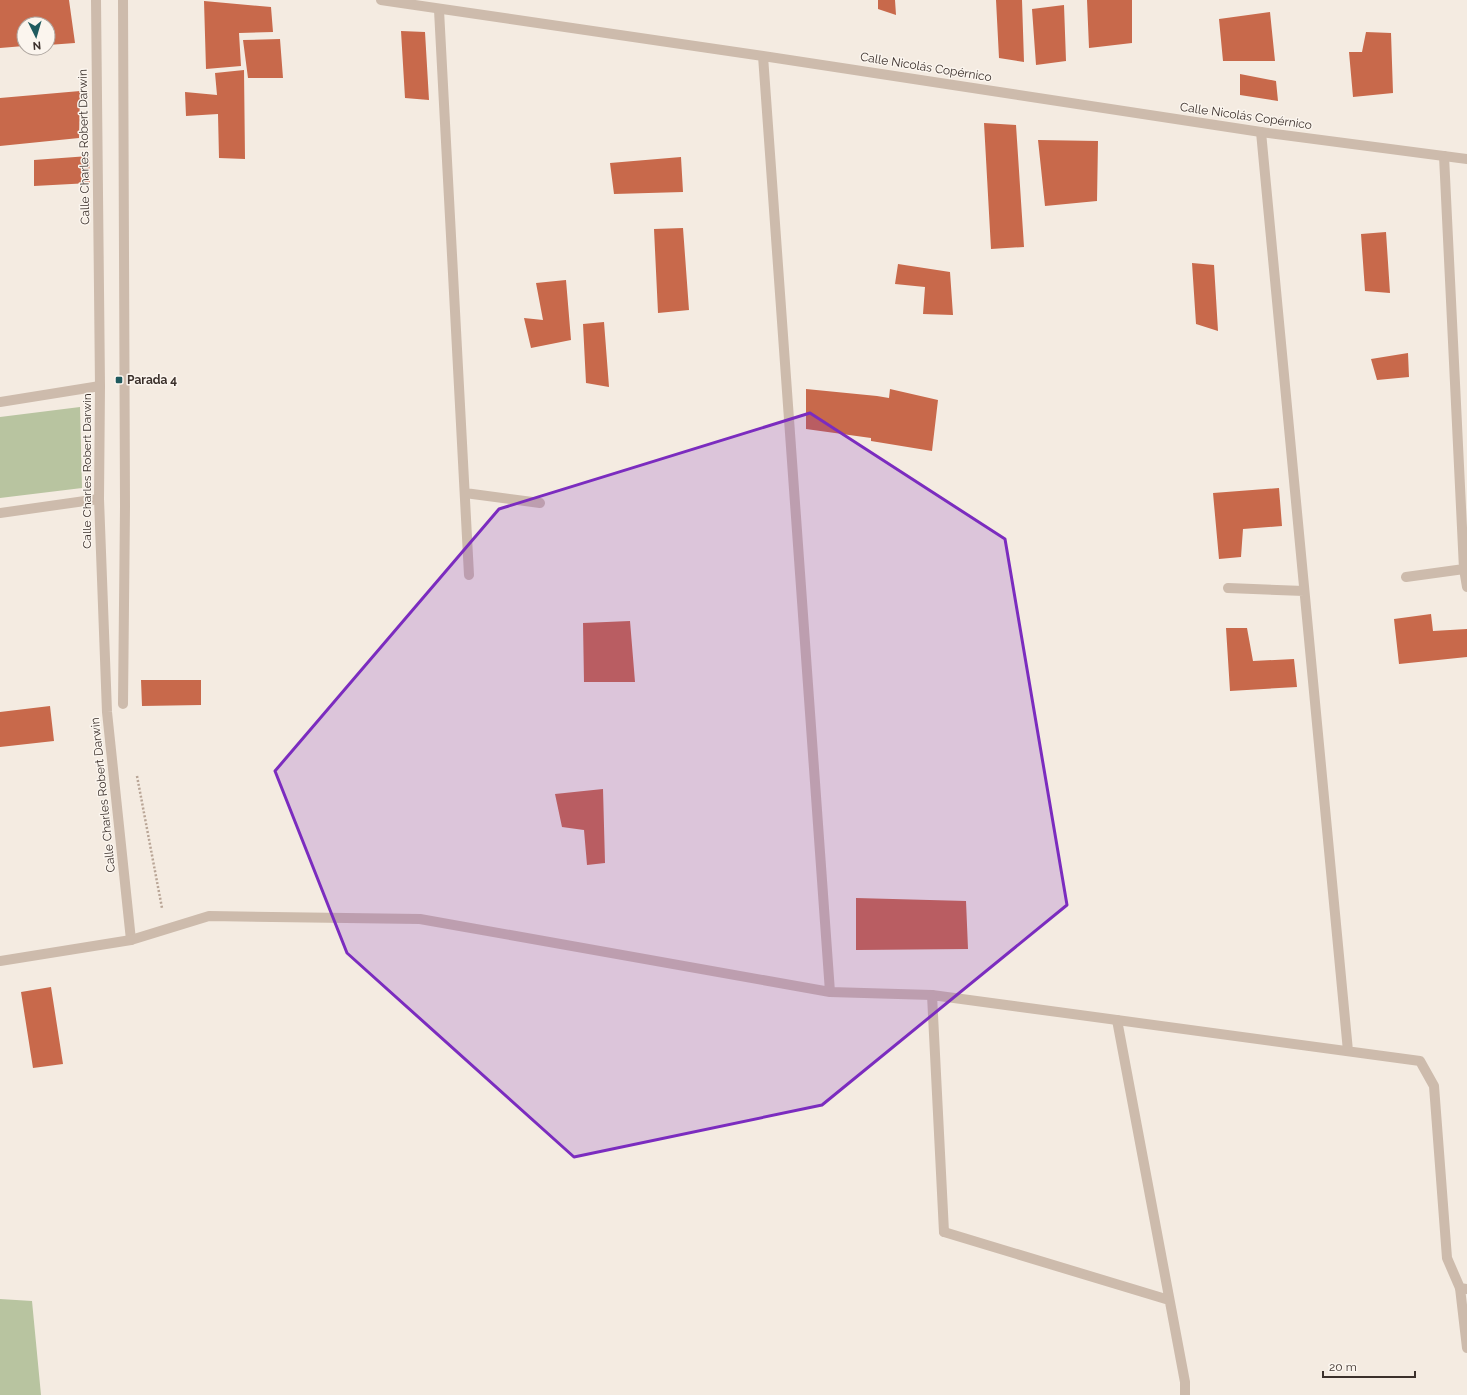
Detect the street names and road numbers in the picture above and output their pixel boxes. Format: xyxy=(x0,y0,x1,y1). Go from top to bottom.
street label: Calle Nicolás Copérnico xyxy=(859,50,993,84)
street label: Calle Charles Robert Darwin xyxy=(76,69,92,225)
street label: Calle Nicolás Copérnico xyxy=(1179,100,1313,132)
street label: Calle Charles Robert Darwin xyxy=(80,393,94,549)
street label: Calle Charles Robert Darwin xyxy=(88,717,118,873)

